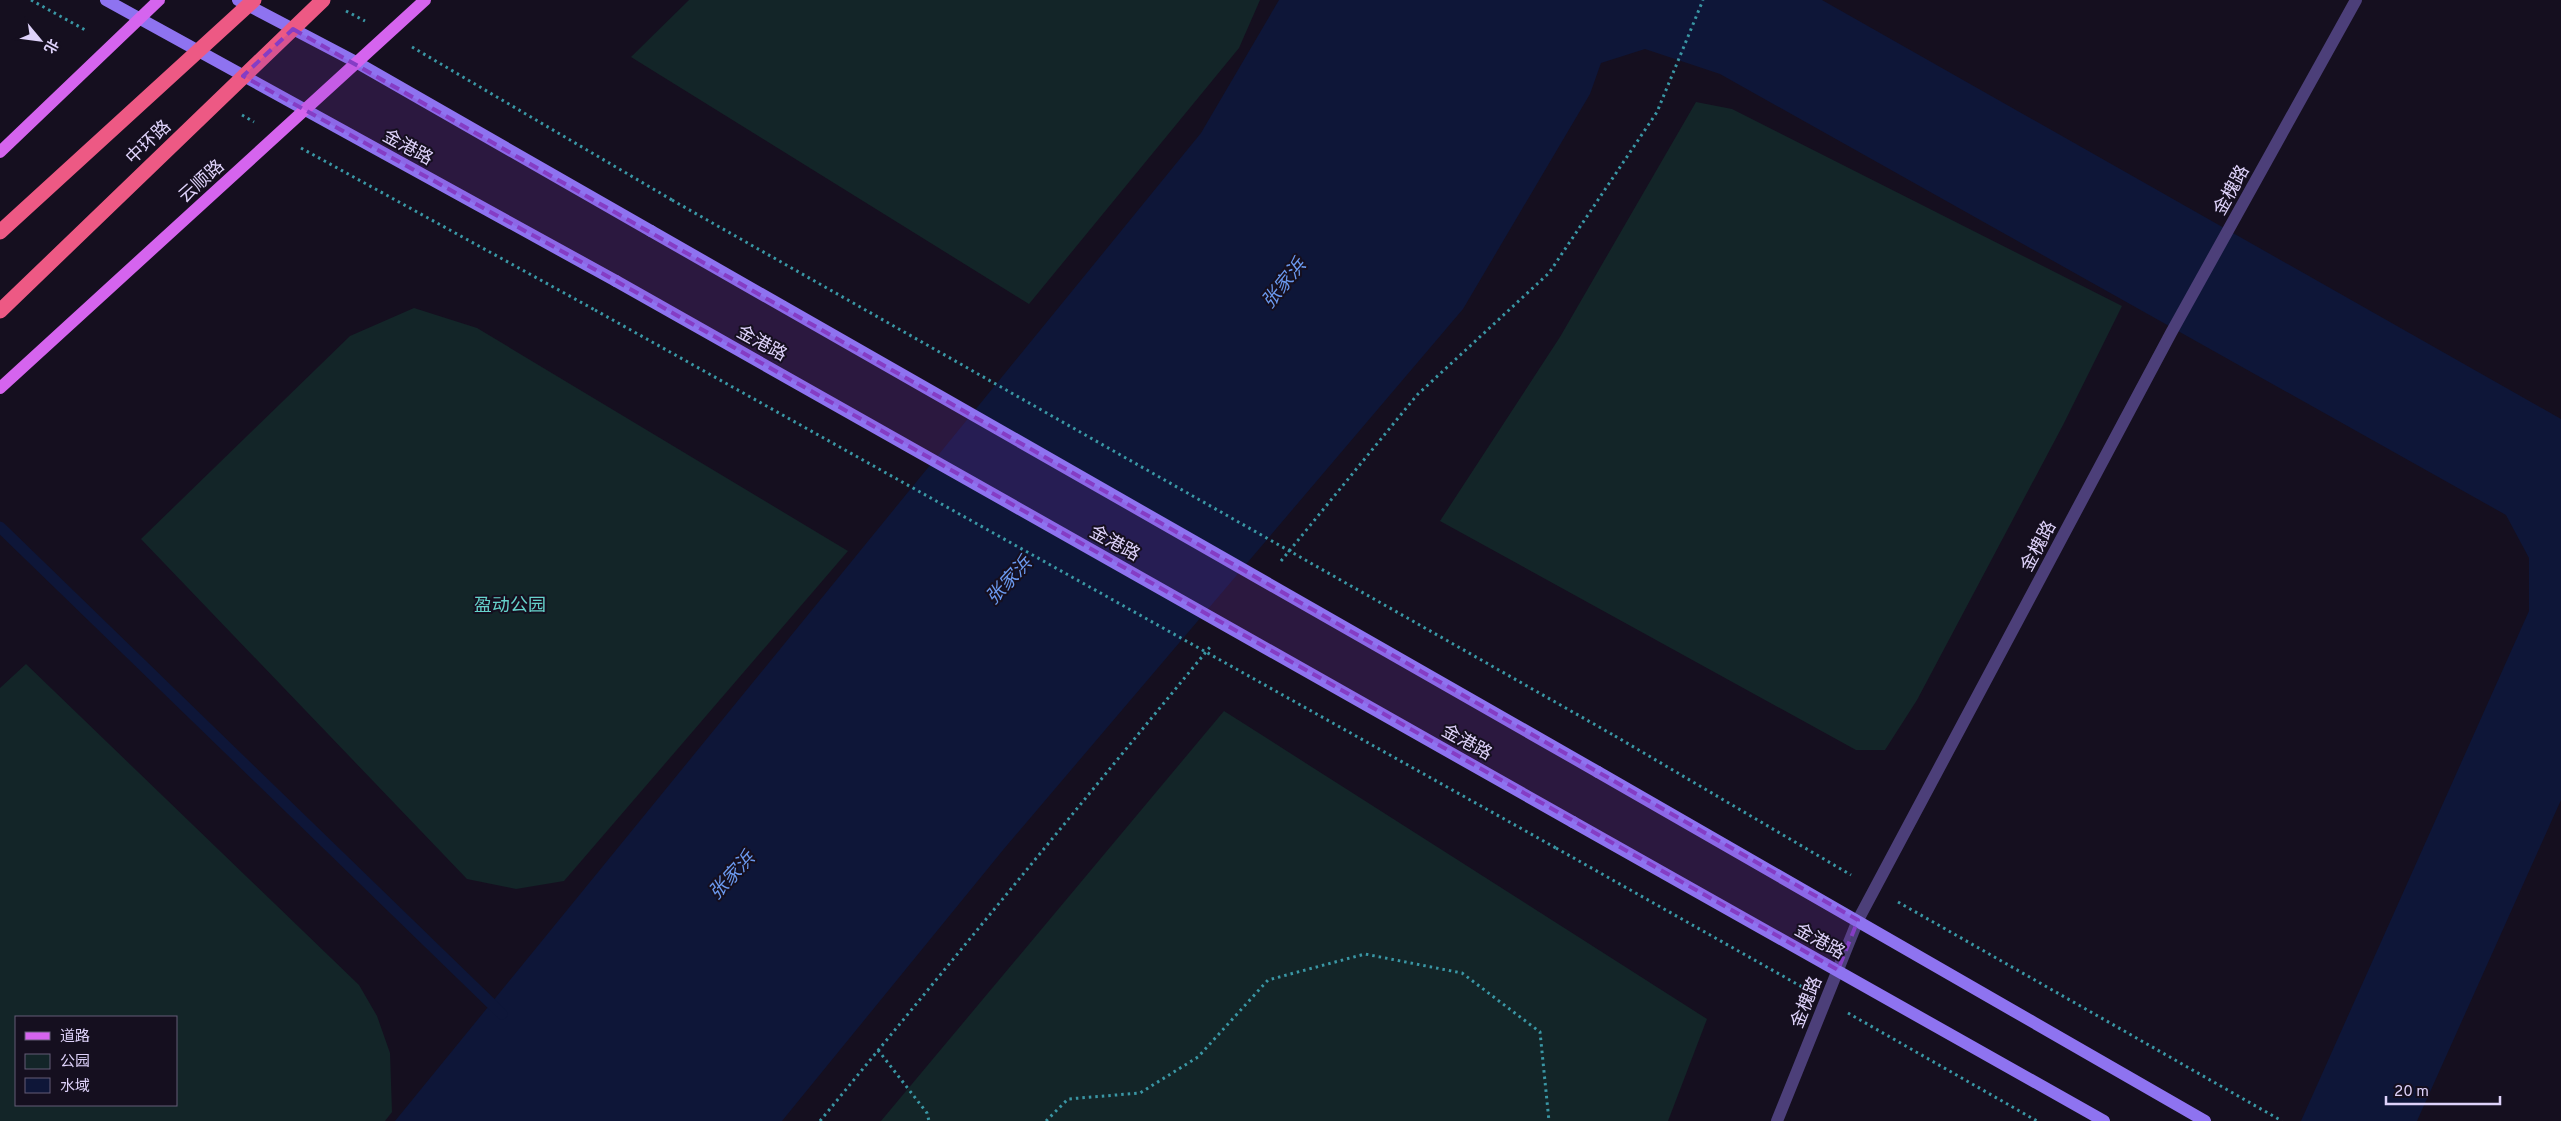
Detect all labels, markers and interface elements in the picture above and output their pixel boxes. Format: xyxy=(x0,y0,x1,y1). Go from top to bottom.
north arrow xyxy=(15,15,65,65)
text: 北 xyxy=(39,35,61,56)
street label: 中环路 xyxy=(122,116,176,170)
street label: 金港路 xyxy=(378,125,436,171)
street label: 云顺路 xyxy=(174,156,230,209)
street label: 金槐路 xyxy=(2209,162,2255,220)
water label: 张家浜 xyxy=(1257,253,1313,314)
street label: 金港路 xyxy=(732,321,790,367)
street label: 金槐路 xyxy=(2016,517,2062,576)
street label: 金港路 xyxy=(1085,521,1143,567)
water label: 张家浜 xyxy=(981,551,1039,610)
park label: 盈动公园 xyxy=(474,595,546,618)
street label: 金港路 xyxy=(1437,720,1495,766)
water label: 张家浜 xyxy=(704,846,762,905)
street label: 金港路 xyxy=(1790,919,1848,965)
street label: 金槐路 xyxy=(1787,973,1828,1032)
legend xyxy=(15,1016,178,1106)
text: 道路 xyxy=(60,1028,90,1047)
text: 公园 xyxy=(60,1053,90,1072)
scale bar xyxy=(2386,1074,2500,1106)
text: 水域 xyxy=(60,1078,90,1097)
text: 20 m xyxy=(2394,1083,2429,1102)

